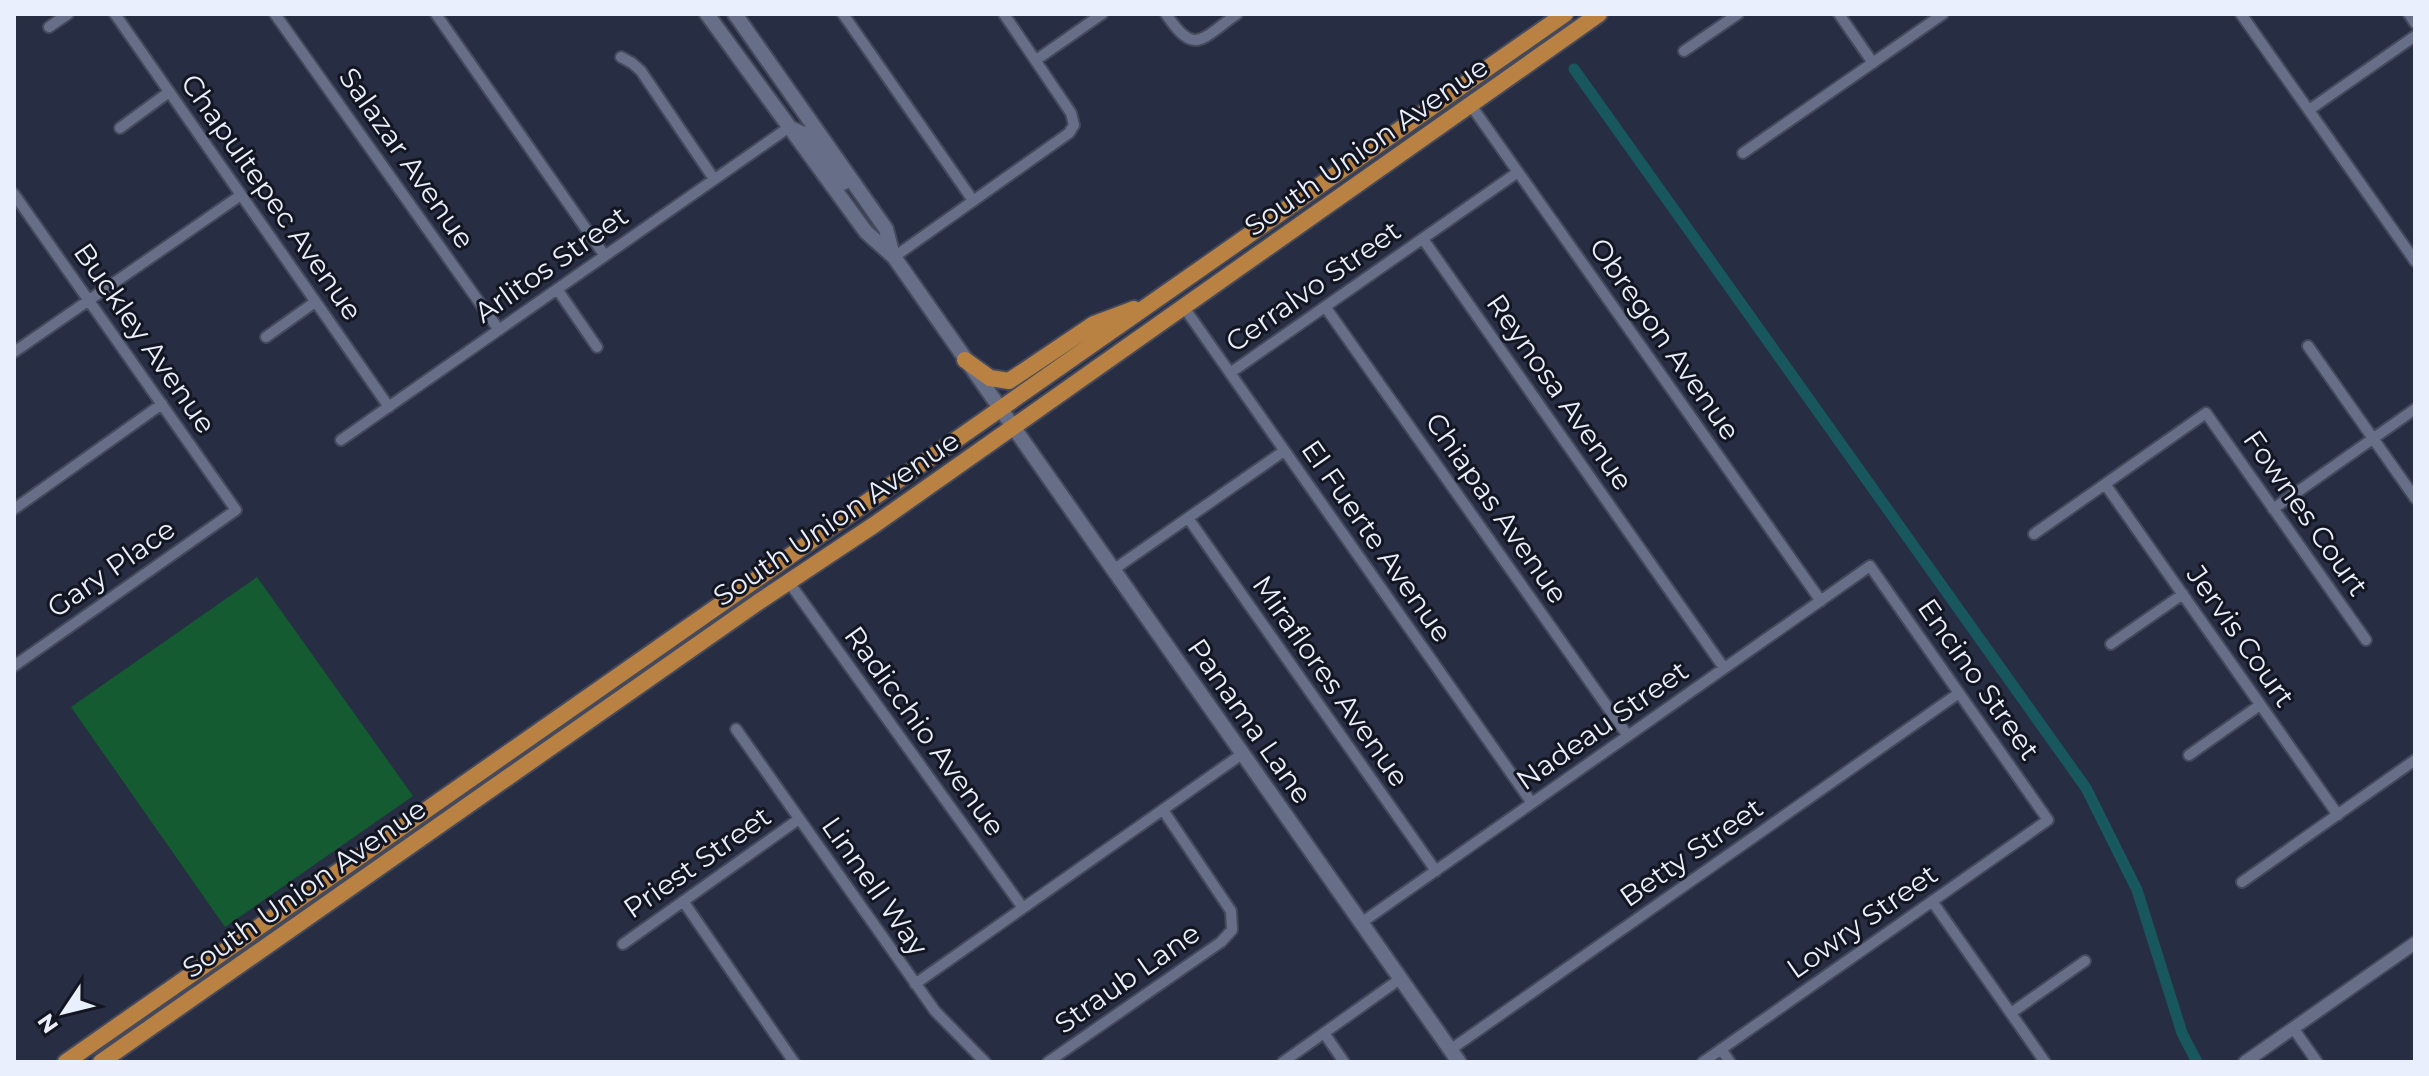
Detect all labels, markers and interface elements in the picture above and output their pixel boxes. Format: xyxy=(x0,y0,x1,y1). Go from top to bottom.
street label: South Union Avenue xyxy=(1238,49,1494,243)
street label: Salazar Avenue xyxy=(332,61,482,255)
street label: Chapultepec Avenue xyxy=(174,67,370,327)
street label: Arlitos Street xyxy=(468,198,634,330)
street label: Cerralvo Street xyxy=(1219,213,1407,359)
street label: Obregon Avenue xyxy=(1583,231,1747,447)
street label: Buckley Avenue xyxy=(67,236,223,440)
street label: Reynosa Avenue xyxy=(1480,287,1640,497)
street label: Chiapas Avenue xyxy=(1419,406,1575,610)
street label: South Union Avenue xyxy=(707,423,965,613)
street label: Fownes Court xyxy=(2236,424,2376,602)
street label: El Fuerte Avenue xyxy=(1295,433,1459,649)
street label: Gary Place xyxy=(41,512,181,624)
street label: Jervis Court xyxy=(2179,558,2302,713)
street label: Miraflores Avenue xyxy=(1245,569,1417,793)
street label: Encino Street xyxy=(1911,592,2047,766)
street label: Radicchio Avenue xyxy=(837,619,1013,843)
street label: Panama Lane xyxy=(1180,632,1320,810)
street label: Nadeau Street xyxy=(1509,653,1695,797)
street label: Betty Street xyxy=(1613,790,1769,914)
street label: South Union Avenue xyxy=(176,791,432,985)
street label: Priest Street xyxy=(617,799,777,925)
street label: Linnell Way xyxy=(815,810,936,963)
street label: Lowry Street xyxy=(1780,857,1944,985)
street label: Straub Lane xyxy=(1048,916,1206,1040)
north arrow xyxy=(24,972,104,1052)
text: N xyxy=(32,1008,64,1038)

